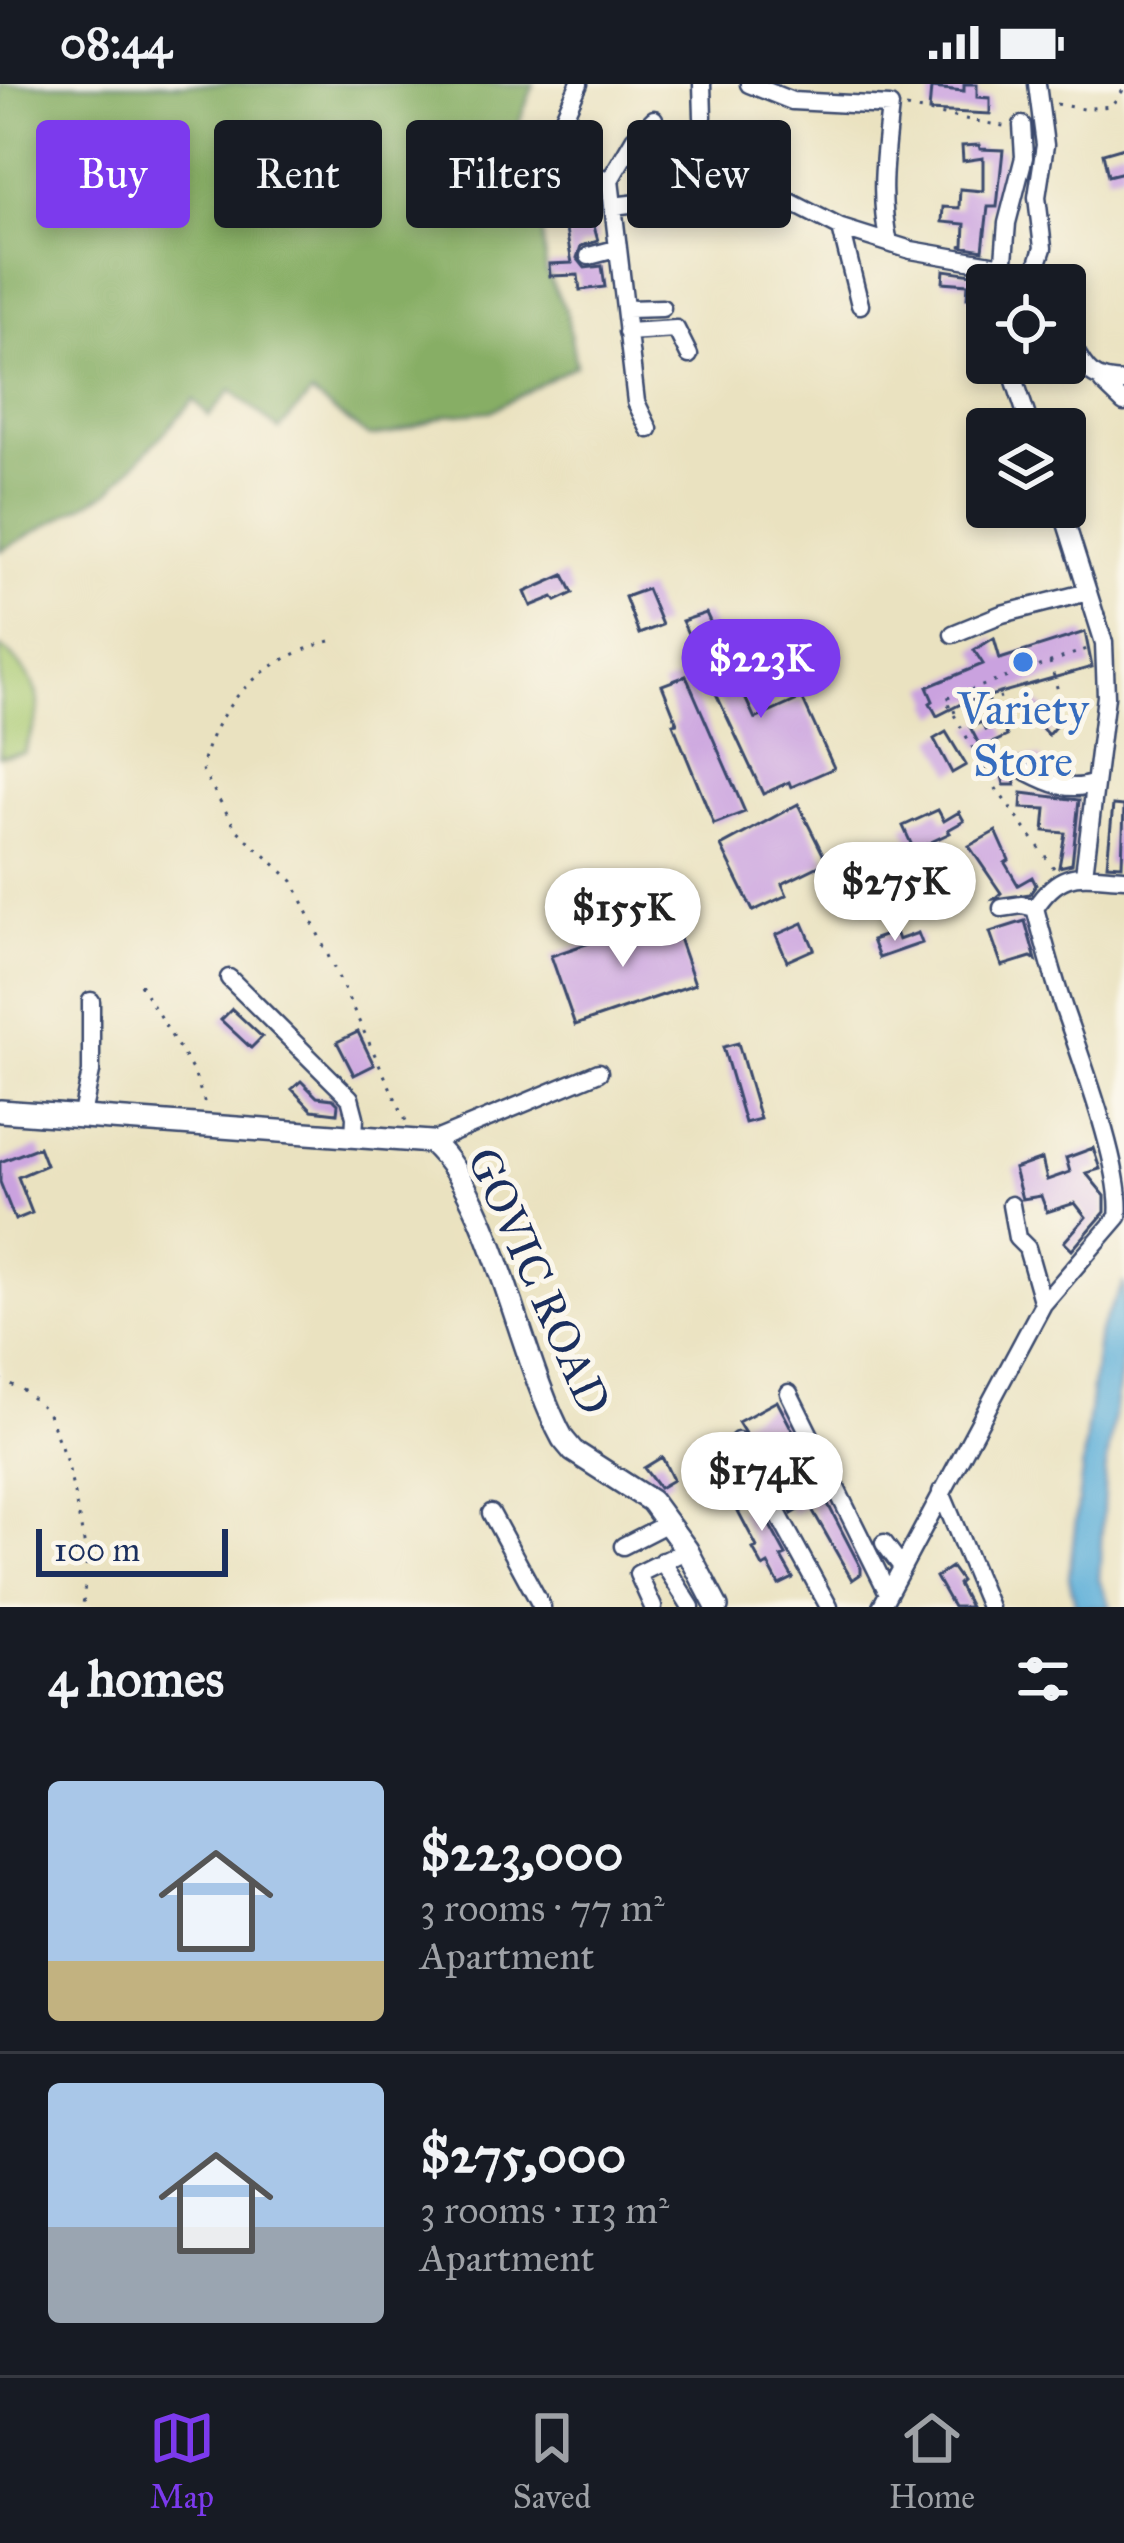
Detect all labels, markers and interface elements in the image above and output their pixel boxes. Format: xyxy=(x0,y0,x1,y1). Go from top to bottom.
text: 08:44 xyxy=(60,15,172,70)
chip: Buy xyxy=(36,120,190,228)
chip: Rent xyxy=(214,120,382,228)
chip: Filters xyxy=(406,120,603,228)
chip: New xyxy=(627,120,791,228)
map controls xyxy=(966,264,1086,528)
button: locate xyxy=(966,264,1086,384)
button: layers xyxy=(966,408,1086,528)
pin: $223K xyxy=(677,619,845,721)
text: $223K xyxy=(708,634,814,682)
marker: Variety Store xyxy=(1010,649,1036,675)
place label: Variety Store xyxy=(956,681,1090,788)
pin: $275K xyxy=(811,842,979,944)
text: $275K xyxy=(841,857,949,905)
pin: $155K xyxy=(539,868,707,970)
text: $155K xyxy=(572,883,674,931)
street label: GOVIC ROAD xyxy=(456,1139,622,1423)
pin: $174K xyxy=(678,1432,846,1534)
text: $174K xyxy=(708,1447,816,1495)
scale bar xyxy=(36,1523,228,1576)
text: 100 m xyxy=(54,1530,140,1570)
icon: filters xyxy=(1010,1646,1076,1712)
text: 4 homes xyxy=(48,1648,224,1710)
text: $223,000 xyxy=(420,1822,623,1884)
icon: home xyxy=(144,1829,288,1973)
text: 3 rooms · 77 m² xyxy=(420,1884,665,1932)
text: Apartment xyxy=(420,1932,594,1980)
text: $275,000 xyxy=(420,2124,626,2186)
icon: home xyxy=(144,2131,288,2275)
text: 3 rooms · 113 m² xyxy=(420,2186,669,2234)
text: Apartment xyxy=(420,2234,594,2282)
tab: Map xyxy=(149,2405,215,2517)
tab: Saved xyxy=(513,2405,591,2517)
tab: Home xyxy=(889,2405,975,2517)

